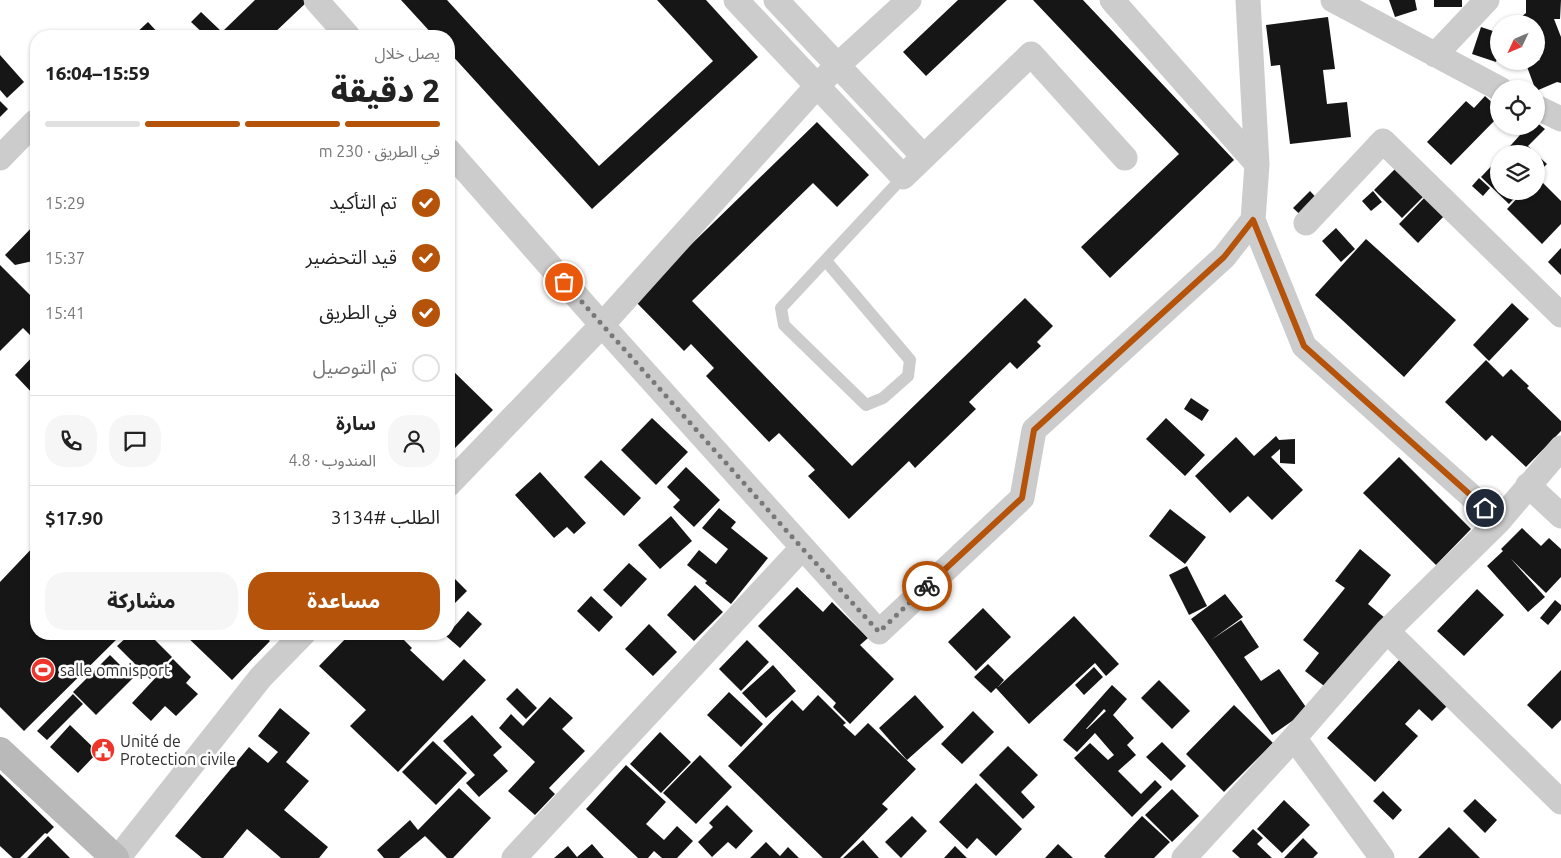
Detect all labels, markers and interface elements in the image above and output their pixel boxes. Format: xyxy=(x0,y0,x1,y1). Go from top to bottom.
north arrow xyxy=(1490,15,1545,70)
map controls xyxy=(1490,15,1545,200)
text: يصل خلال xyxy=(375,44,440,62)
text: 15:59–16:04 xyxy=(45,62,150,84)
text: 2 دقيقة xyxy=(331,72,440,108)
button: locate xyxy=(1490,80,1545,135)
text: في الطريق · 230 m xyxy=(319,142,440,160)
button: layers xyxy=(1490,145,1545,200)
icon: check xyxy=(412,189,440,217)
text: تم التأكيد xyxy=(329,191,397,213)
text: 15:29 xyxy=(45,194,85,212)
icon: check xyxy=(412,244,440,272)
text: قيد التحضير xyxy=(306,246,397,268)
text: 15:37 xyxy=(45,249,85,267)
pin xyxy=(543,261,585,303)
icon: bag xyxy=(550,268,578,296)
icon: check xyxy=(412,299,440,327)
text: في الطريق xyxy=(319,301,397,323)
text: 15:41 xyxy=(45,304,85,322)
text: تم التوصيل xyxy=(313,356,397,378)
text: سارة xyxy=(336,412,376,434)
button: phone xyxy=(45,415,97,467)
button: chat xyxy=(109,415,161,467)
button: person xyxy=(388,415,440,467)
text: المندوب · 4.8 xyxy=(288,451,376,469)
pin xyxy=(1464,487,1506,529)
icon: home xyxy=(1471,494,1499,522)
text: الطلب #3134 xyxy=(331,506,440,528)
text: $17.90 xyxy=(45,507,103,529)
courier xyxy=(902,561,952,611)
button: مشاركة xyxy=(45,572,238,630)
button: مساعدة xyxy=(248,572,440,630)
icon: bike xyxy=(913,572,941,600)
sports icon: salle omnisport xyxy=(30,657,56,683)
place label: salle omnisport xyxy=(60,661,171,679)
place label: Unité de Protection civile xyxy=(120,732,236,768)
public building icon: Unité de Protection civile xyxy=(90,737,116,763)

